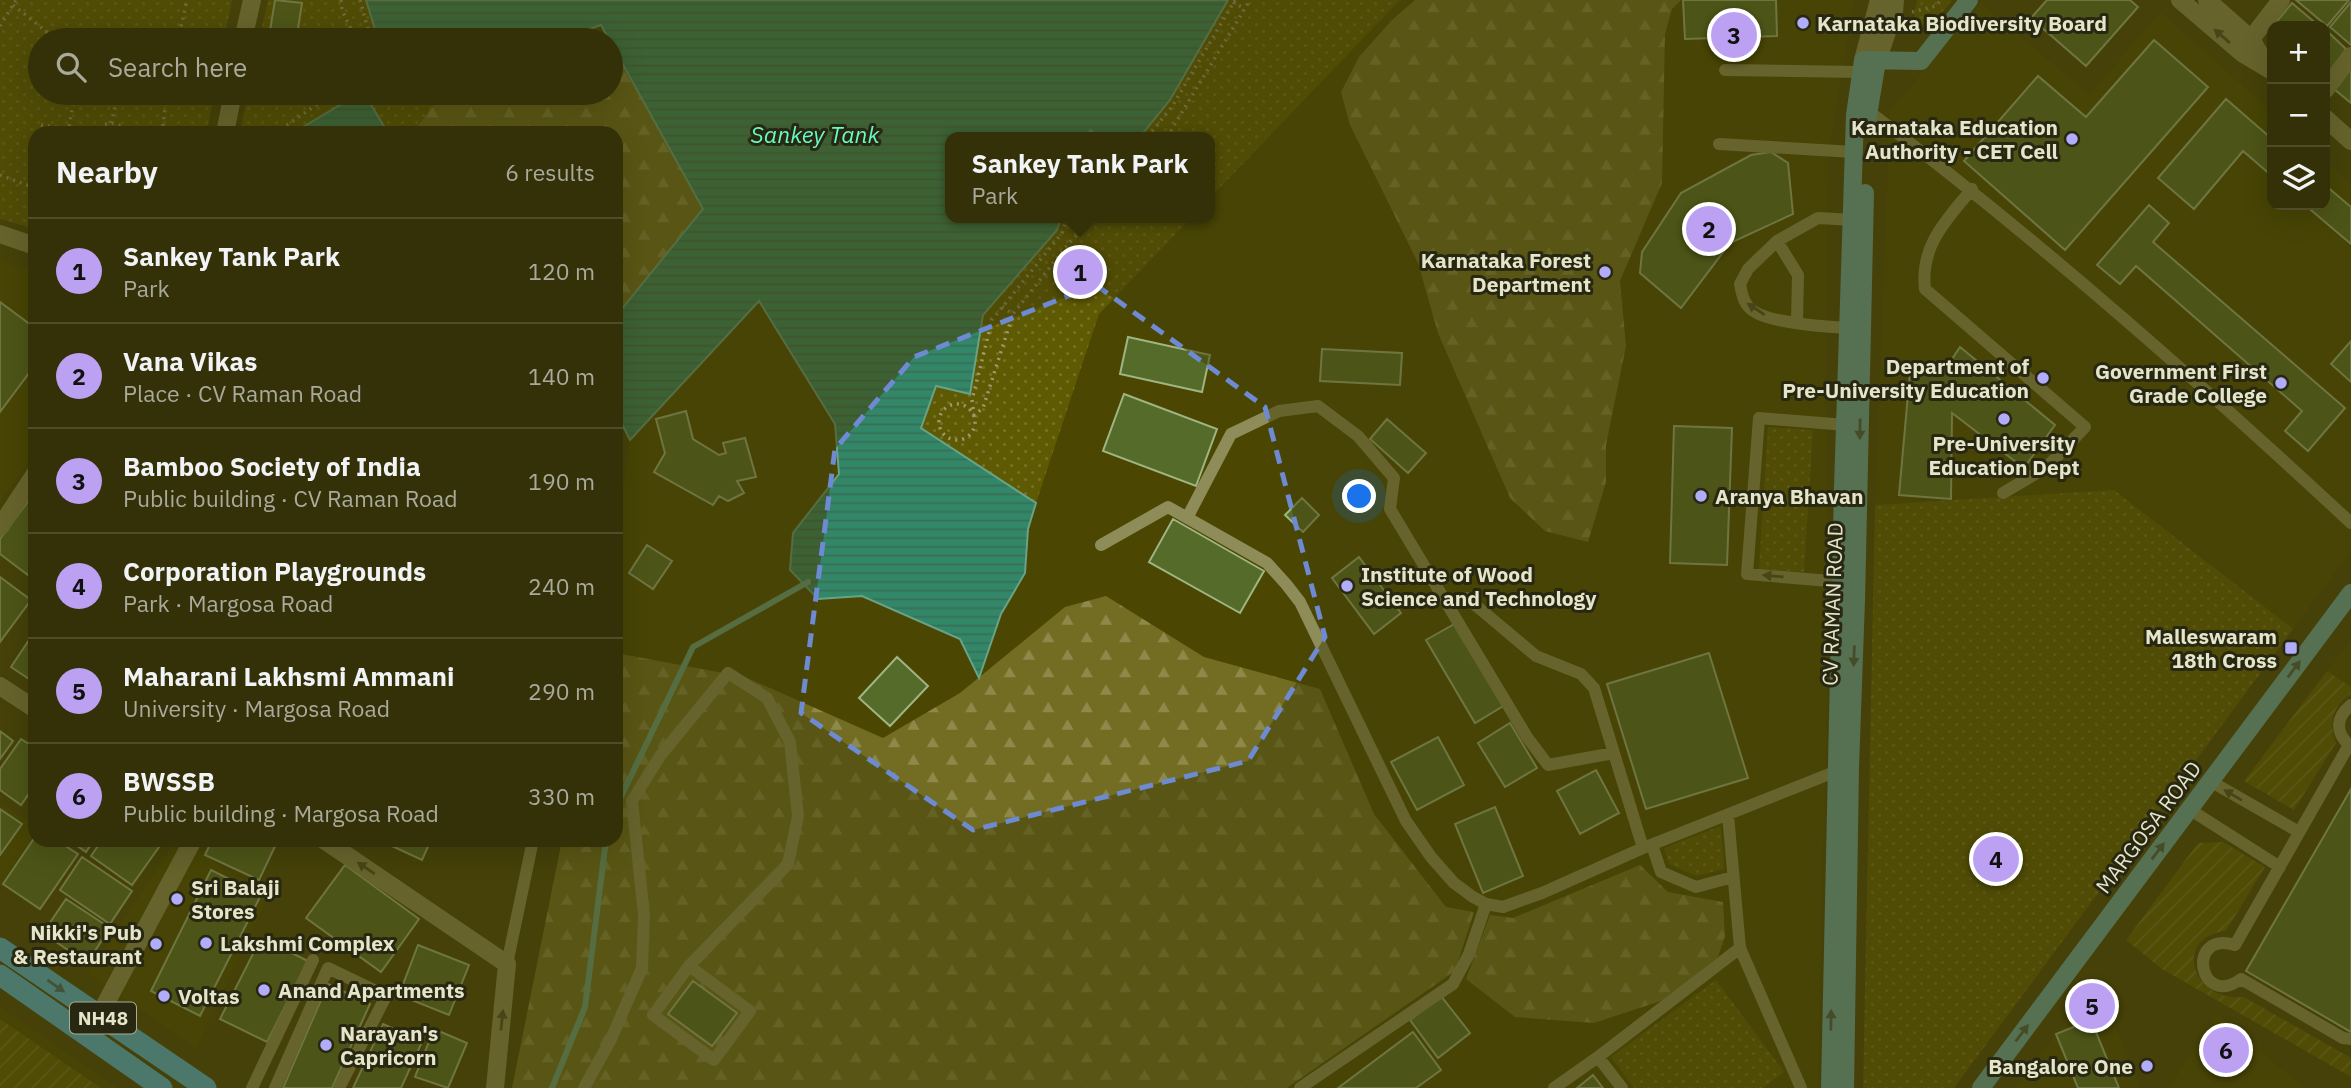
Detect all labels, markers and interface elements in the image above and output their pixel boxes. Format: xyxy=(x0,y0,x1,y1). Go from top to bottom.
pin: 3 xyxy=(1711,9,1757,61)
place label: Karnataka Biodiversity Board xyxy=(1817,9,2107,37)
marker: Karnataka Biodiversity Board xyxy=(1795,15,1811,31)
map controls xyxy=(2267,21,2330,210)
button: + xyxy=(2267,21,2330,84)
search box xyxy=(28,28,623,105)
one-way arrow xyxy=(2213,28,2231,44)
icon: search xyxy=(52,48,90,86)
text: Search here xyxy=(108,50,247,84)
button: − xyxy=(2267,84,2330,147)
place label: Karnataka Education Authority - CET Cell xyxy=(1851,113,2058,165)
water label: Sankey Tank xyxy=(750,119,881,149)
marker: Karnataka Education Authority - CET Cell xyxy=(2064,131,2080,147)
popup xyxy=(945,132,1215,223)
text: Sankey Tank Park xyxy=(971,146,1189,180)
button: layers xyxy=(2267,147,2330,210)
text: Nearby xyxy=(56,152,158,191)
text: 6 results xyxy=(505,157,595,187)
text: Park xyxy=(971,180,1018,210)
pin: 2 xyxy=(1686,203,1732,255)
text: Sankey Tank Park xyxy=(123,239,340,273)
pin: 1 xyxy=(1057,246,1103,298)
place label: Karnataka Forest Department xyxy=(1421,246,1591,298)
text: 1 xyxy=(72,256,86,286)
text: 120 m xyxy=(528,256,595,286)
marker: Karnataka Forest Department xyxy=(1597,264,1613,280)
text: Park xyxy=(123,273,170,303)
one-way arrow xyxy=(1746,303,1765,317)
text: Vana Vikas xyxy=(123,344,257,378)
place label: Department of Pre-University Education xyxy=(1782,352,2029,404)
place label: Government First Grade College xyxy=(2095,357,2267,409)
text: 2 xyxy=(72,361,86,391)
text: 140 m xyxy=(528,361,595,391)
marker: Department of Pre-University Education xyxy=(2035,370,2051,386)
marker: Government First Grade College xyxy=(2273,375,2289,391)
text: Place · CV Raman Road xyxy=(123,378,362,408)
marker: Pre-University Education Dept xyxy=(1996,411,2012,427)
one-way arrow xyxy=(1854,418,1866,440)
place label: Pre-University Education Dept xyxy=(1929,429,2080,481)
text: Bamboo Society of India xyxy=(123,449,421,483)
text: 3 xyxy=(72,466,86,496)
text: 190 m xyxy=(528,466,595,496)
your location xyxy=(1342,479,1376,513)
place label: Aranya Bhavan xyxy=(1715,482,1864,510)
text: Public building · CV Raman Road xyxy=(123,483,458,513)
marker: Aranya Bhavan xyxy=(1693,488,1709,504)
street label: CV RAMAN ROAD xyxy=(1815,522,1849,686)
text: Corporation Playgrounds xyxy=(123,554,426,588)
place label: Institute of Wood Science and Technology xyxy=(1361,560,1597,612)
one-way arrow xyxy=(1762,570,1784,581)
text: 4 xyxy=(72,571,86,601)
text: 240 m xyxy=(528,571,595,601)
marker: Institute of Wood Science and Technology xyxy=(1339,578,1355,594)
text: Park · Margosa Road xyxy=(123,588,333,618)
place label: Malleswaram 18th Cross xyxy=(2145,622,2277,674)
marker: Malleswaram 18th Cross xyxy=(2283,640,2299,656)
one-way arrow xyxy=(1848,645,1860,667)
text: Maharani Lakhsmi Ammani xyxy=(123,659,455,693)
one-way arrow xyxy=(2286,660,2300,678)
text: 5 xyxy=(72,676,86,706)
text: 290 m xyxy=(528,676,595,706)
text: University · Margosa Road xyxy=(123,693,390,723)
street label: MARGOSA ROAD xyxy=(2089,755,2207,899)
text: BWSSB xyxy=(123,764,215,798)
text: 6 xyxy=(72,781,86,811)
text: 330 m xyxy=(528,781,595,811)
one-way arrow xyxy=(2223,789,2242,802)
text: Public building · Margosa Road xyxy=(123,798,439,828)
pin: 4 xyxy=(1973,833,2019,885)
one-way arrow xyxy=(2150,842,2164,860)
one-way arrow xyxy=(356,862,375,875)
place label: Sri Balaji Stores xyxy=(191,873,280,925)
marker: Sri Balaji Stores xyxy=(169,891,185,907)
place label: Nikki's Pub & Restaurant xyxy=(13,918,142,970)
place label: Lakshmi Complex xyxy=(220,929,395,957)
marker: Lakshmi Complex xyxy=(198,935,214,951)
marker: Nikki's Pub & Restaurant xyxy=(148,936,164,952)
place label: Anand Apartments xyxy=(278,976,465,1004)
one-way arrow xyxy=(46,980,66,993)
pin: 5 xyxy=(2069,980,2115,1032)
place label: Voltas xyxy=(178,982,240,1010)
marker: Anand Apartments xyxy=(256,982,272,998)
marker: Voltas xyxy=(156,988,172,1004)
road number: NH48 xyxy=(70,1002,136,1034)
one-way arrow xyxy=(497,1009,508,1031)
one-way arrow xyxy=(1826,1009,1837,1031)
place label: Narayan's Capricorn xyxy=(340,1019,438,1071)
pin: 6 xyxy=(2203,1024,2249,1076)
one-way arrow xyxy=(2014,1025,2029,1043)
marker: Narayan's Capricorn xyxy=(318,1037,334,1053)
place label: Bangalore One xyxy=(1988,1052,2133,1080)
marker: Bangalore One xyxy=(2139,1058,2155,1074)

